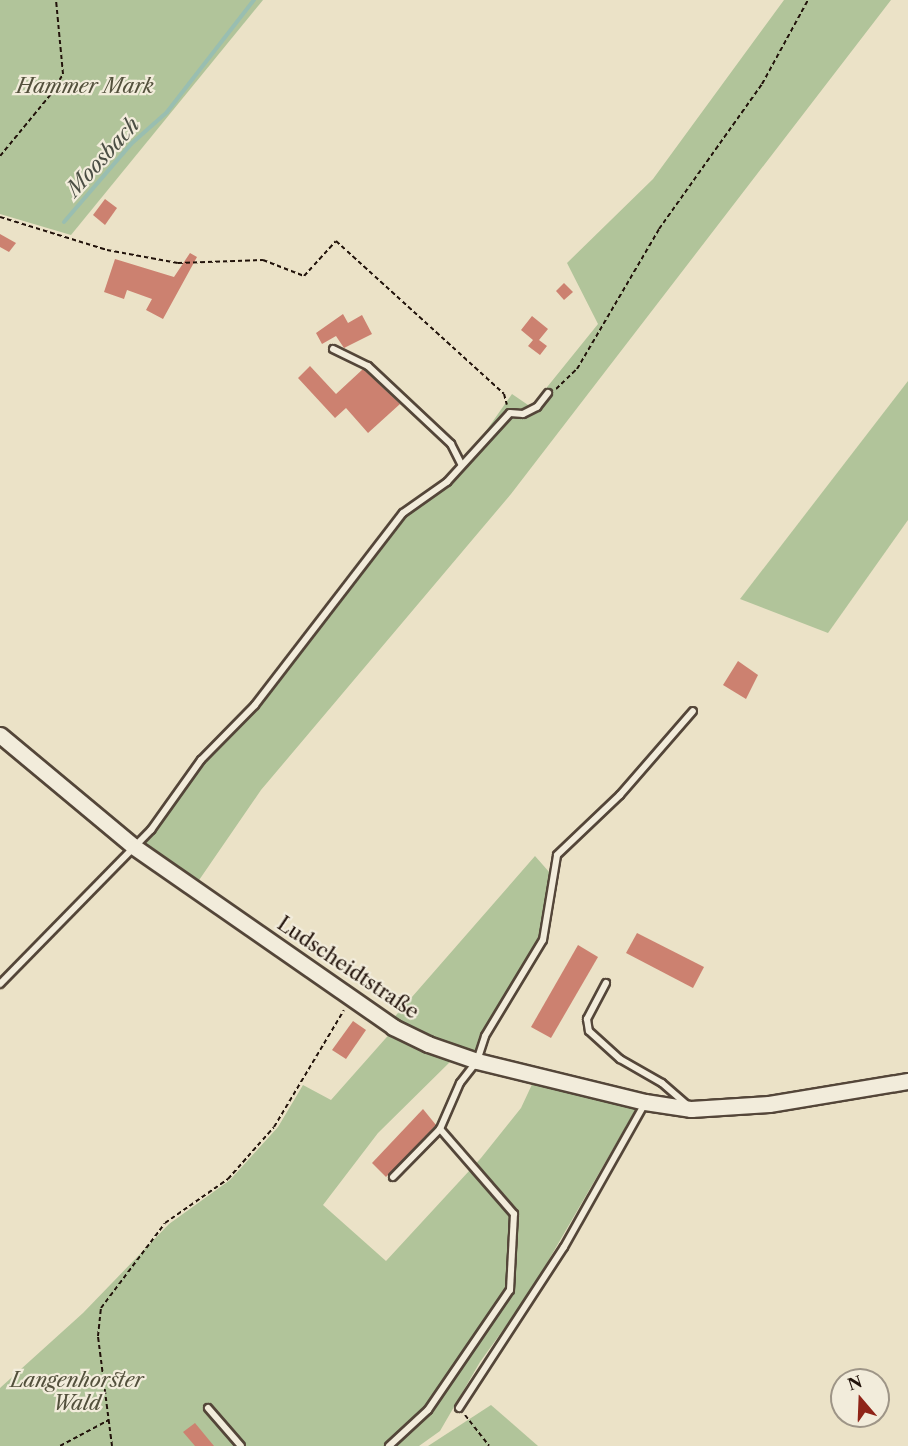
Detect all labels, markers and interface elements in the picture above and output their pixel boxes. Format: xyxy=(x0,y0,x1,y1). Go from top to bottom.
park label: Hammer Mark xyxy=(16,74,154,98)
water label: Moosbach xyxy=(61,112,145,202)
street label: Ludscheidtstraße xyxy=(273,912,423,1024)
north arrow xyxy=(830,1368,890,1428)
park label: Langenhorster Wald xyxy=(10,1369,144,1416)
text: N xyxy=(845,1371,865,1395)

